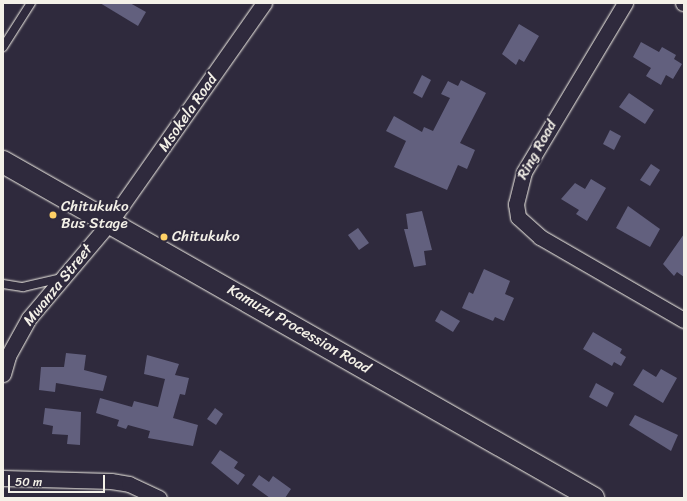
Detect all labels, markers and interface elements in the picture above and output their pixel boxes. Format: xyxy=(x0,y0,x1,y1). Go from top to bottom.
street label: Msokela Road xyxy=(155,71,221,155)
street label: Ring Road xyxy=(513,117,561,183)
place label: Chitukuko Bus Stage xyxy=(61,197,129,232)
marker: Chitukuko Bus Stage xyxy=(48,210,58,220)
place label: Chitukuko xyxy=(172,228,240,246)
marker: Chitukuko xyxy=(159,232,169,242)
street label: Mwanza Street xyxy=(19,240,97,330)
street label: Kamuzu Procession Road xyxy=(224,281,374,377)
scale bar xyxy=(10,467,107,493)
text: 50 m xyxy=(15,471,42,493)

